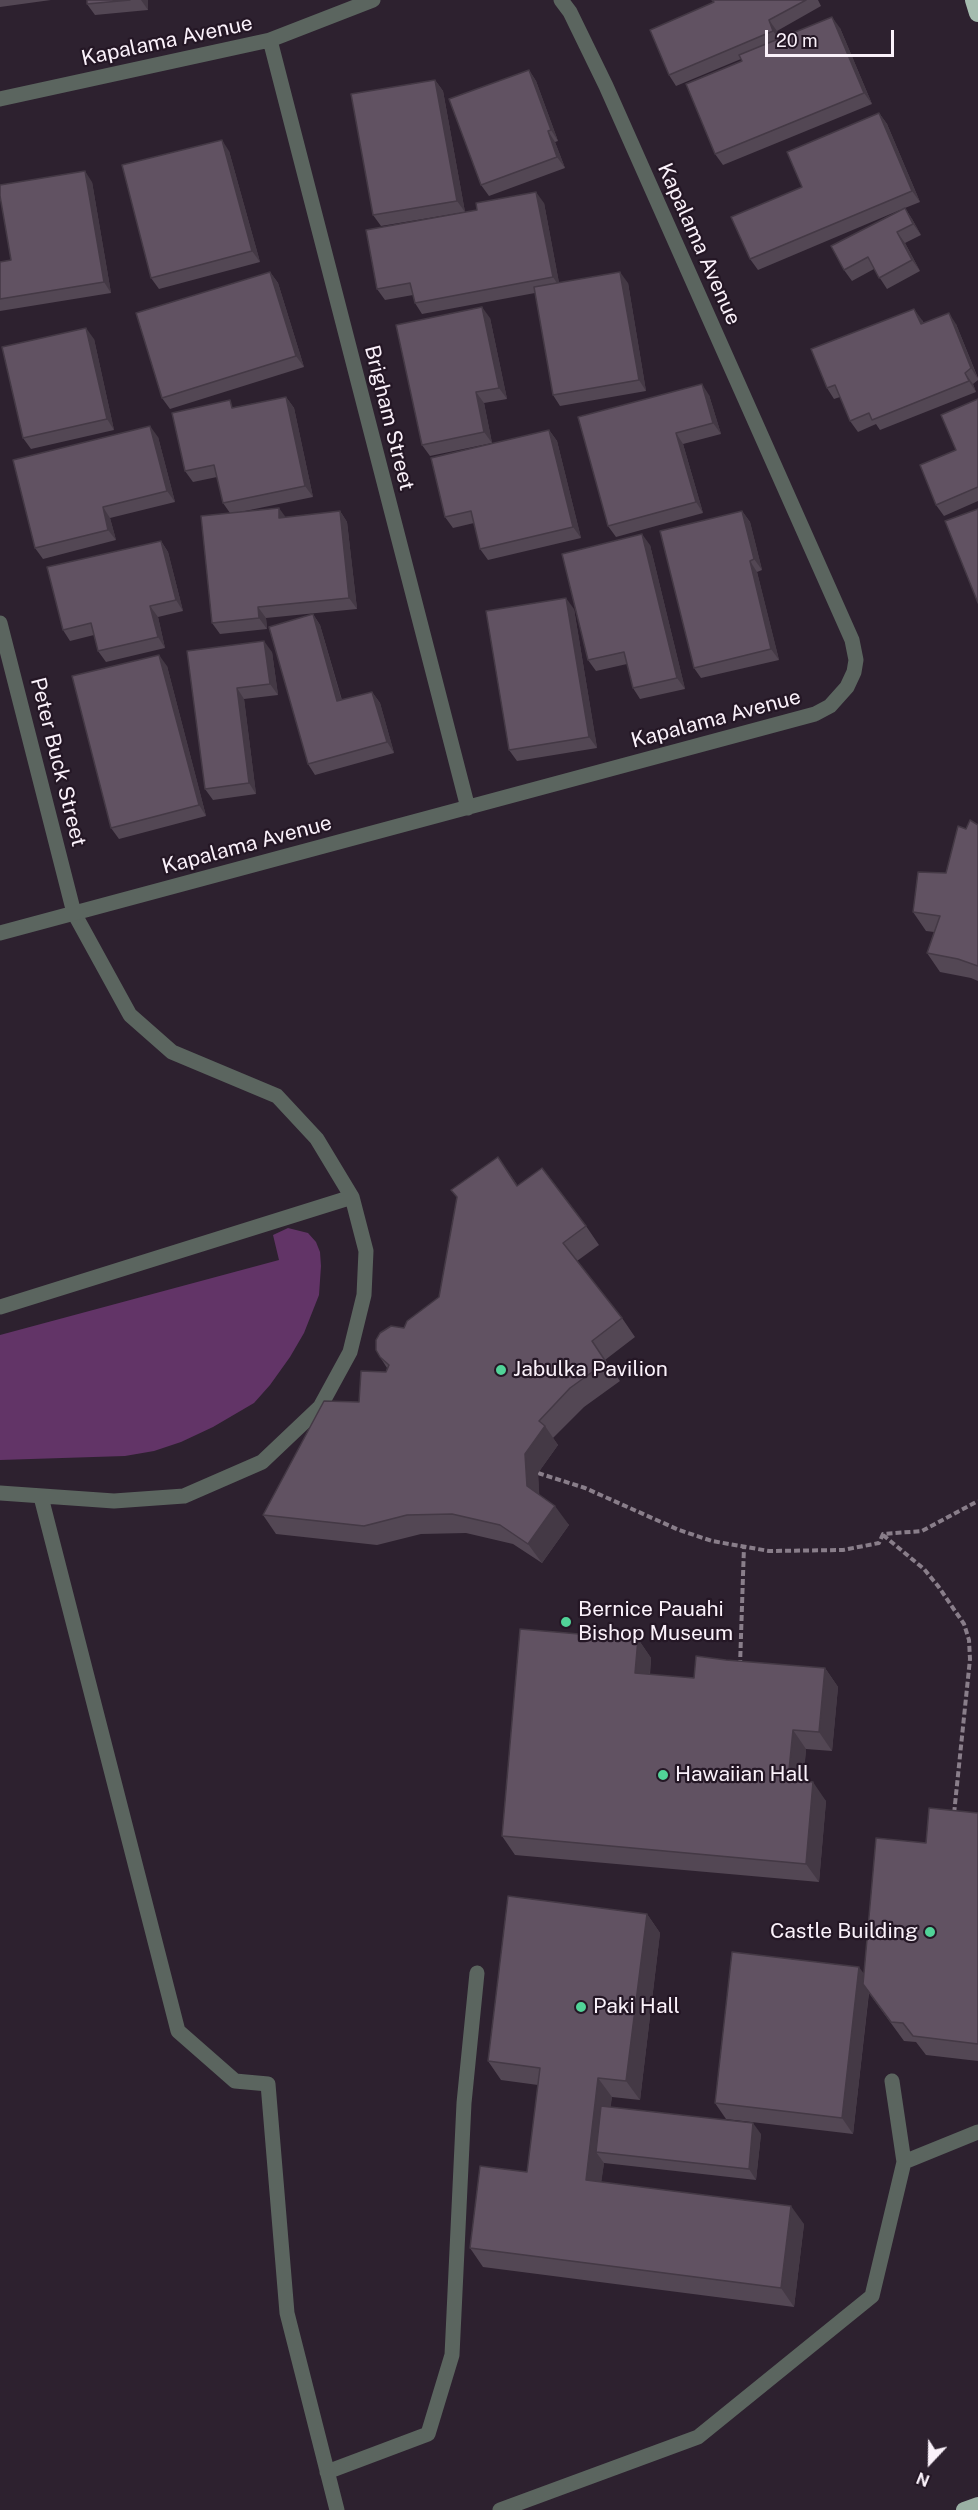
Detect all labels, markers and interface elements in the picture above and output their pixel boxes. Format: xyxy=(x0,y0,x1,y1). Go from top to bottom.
street label: Kapalama Avenue xyxy=(79,11,255,71)
scale bar xyxy=(768,18,897,56)
text: 20 m xyxy=(776,30,818,51)
street label: Kapalama Avenue xyxy=(652,159,746,329)
street label: Brigham Street xyxy=(359,343,419,493)
street label: Peter Buck Street xyxy=(25,675,91,849)
street label: Kapalama Avenue xyxy=(628,684,804,754)
street label: Kapalama Avenue xyxy=(159,810,335,880)
place label: Jabulka Pavilion xyxy=(513,1357,668,1383)
marker: Jabulka Pavilion xyxy=(494,1363,508,1377)
place label: Bernice Pauahi Bishop Museum xyxy=(578,1597,733,1647)
marker: Bernice Pauahi Bishop Museum xyxy=(559,1615,573,1629)
place label: Hawaiian Hall xyxy=(675,1762,809,1788)
marker: Hawaiian Hall xyxy=(656,1768,670,1782)
place label: Castle Building xyxy=(770,1919,918,1945)
marker: Castle Building xyxy=(923,1925,937,1939)
place label: Paki Hall xyxy=(593,1994,680,2020)
marker: Paki Hall xyxy=(574,2000,588,2014)
north arrow xyxy=(900,2432,960,2492)
text: N xyxy=(914,2468,932,2490)

